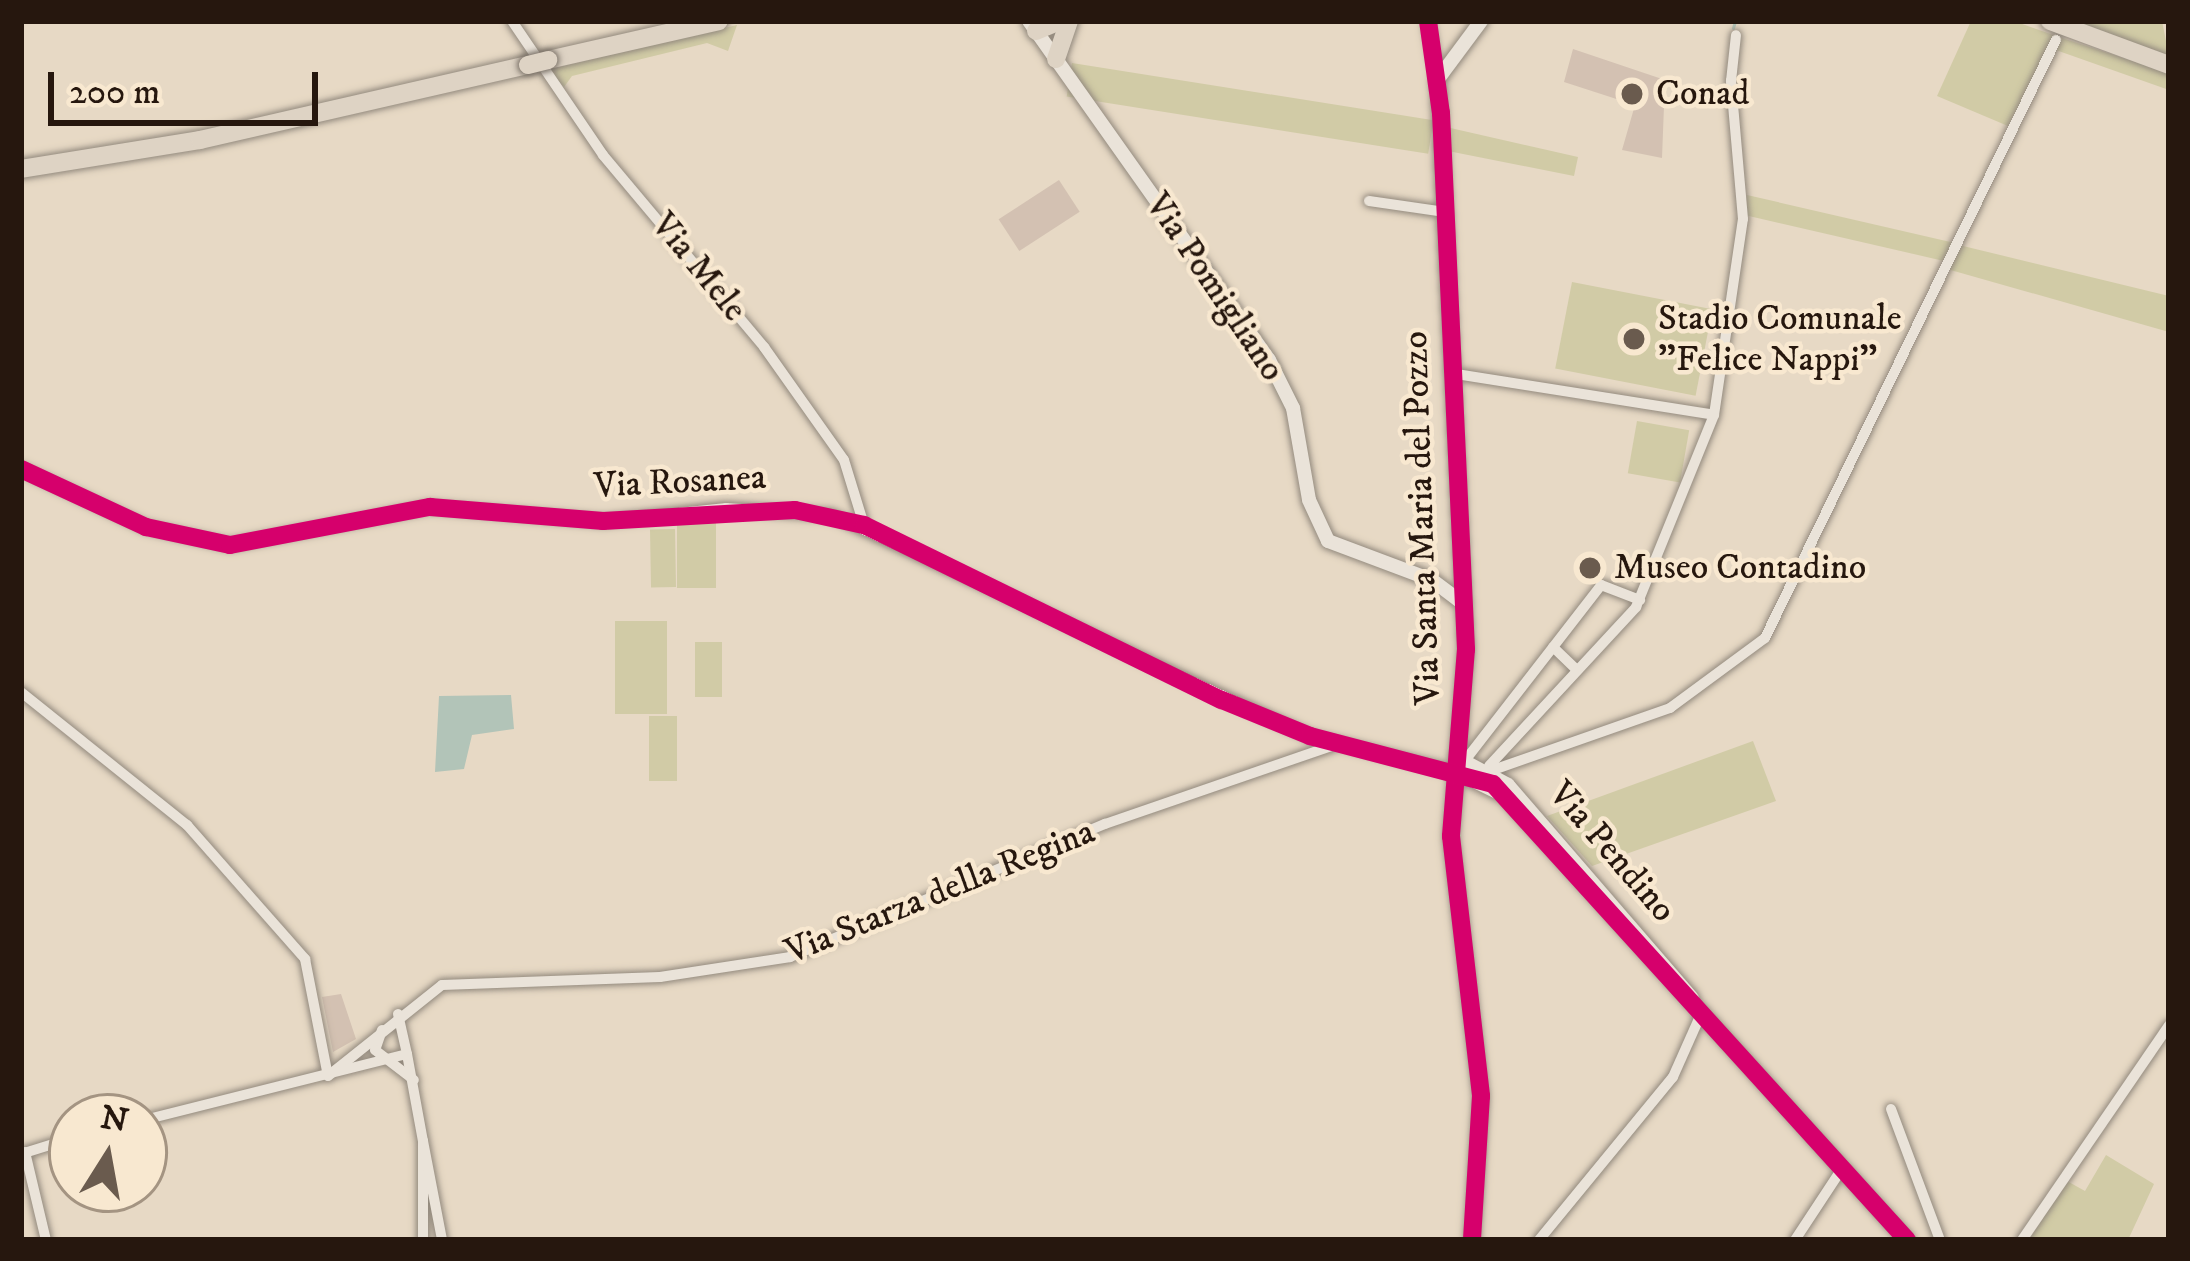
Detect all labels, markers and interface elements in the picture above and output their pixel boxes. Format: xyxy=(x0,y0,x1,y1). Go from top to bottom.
scale bar xyxy=(54,48,324,122)
text: 200 m xyxy=(69,70,160,115)
place label: Conad xyxy=(1656,72,1750,116)
marker: Conad xyxy=(1619,81,1645,107)
street label: Via Pomigliano xyxy=(1136,185,1294,389)
street label: Via Mele xyxy=(642,204,756,330)
place label: Stadio Comunale "Felice Nappi" xyxy=(1658,296,1902,381)
marker: Stadio Comunale "Felice Nappi" xyxy=(1621,326,1647,352)
street label: Via Santa Maria del Pozzo xyxy=(1394,330,1450,706)
street label: Via Rosanea xyxy=(593,456,767,508)
place label: Museo Contadino xyxy=(1614,546,1866,590)
marker: Museo Contadino xyxy=(1577,555,1603,581)
street label: Via Pendino xyxy=(1539,773,1685,931)
street label: Via Starza della Regina xyxy=(779,810,1101,974)
north arrow xyxy=(48,1093,168,1213)
text: N xyxy=(97,1097,132,1143)

